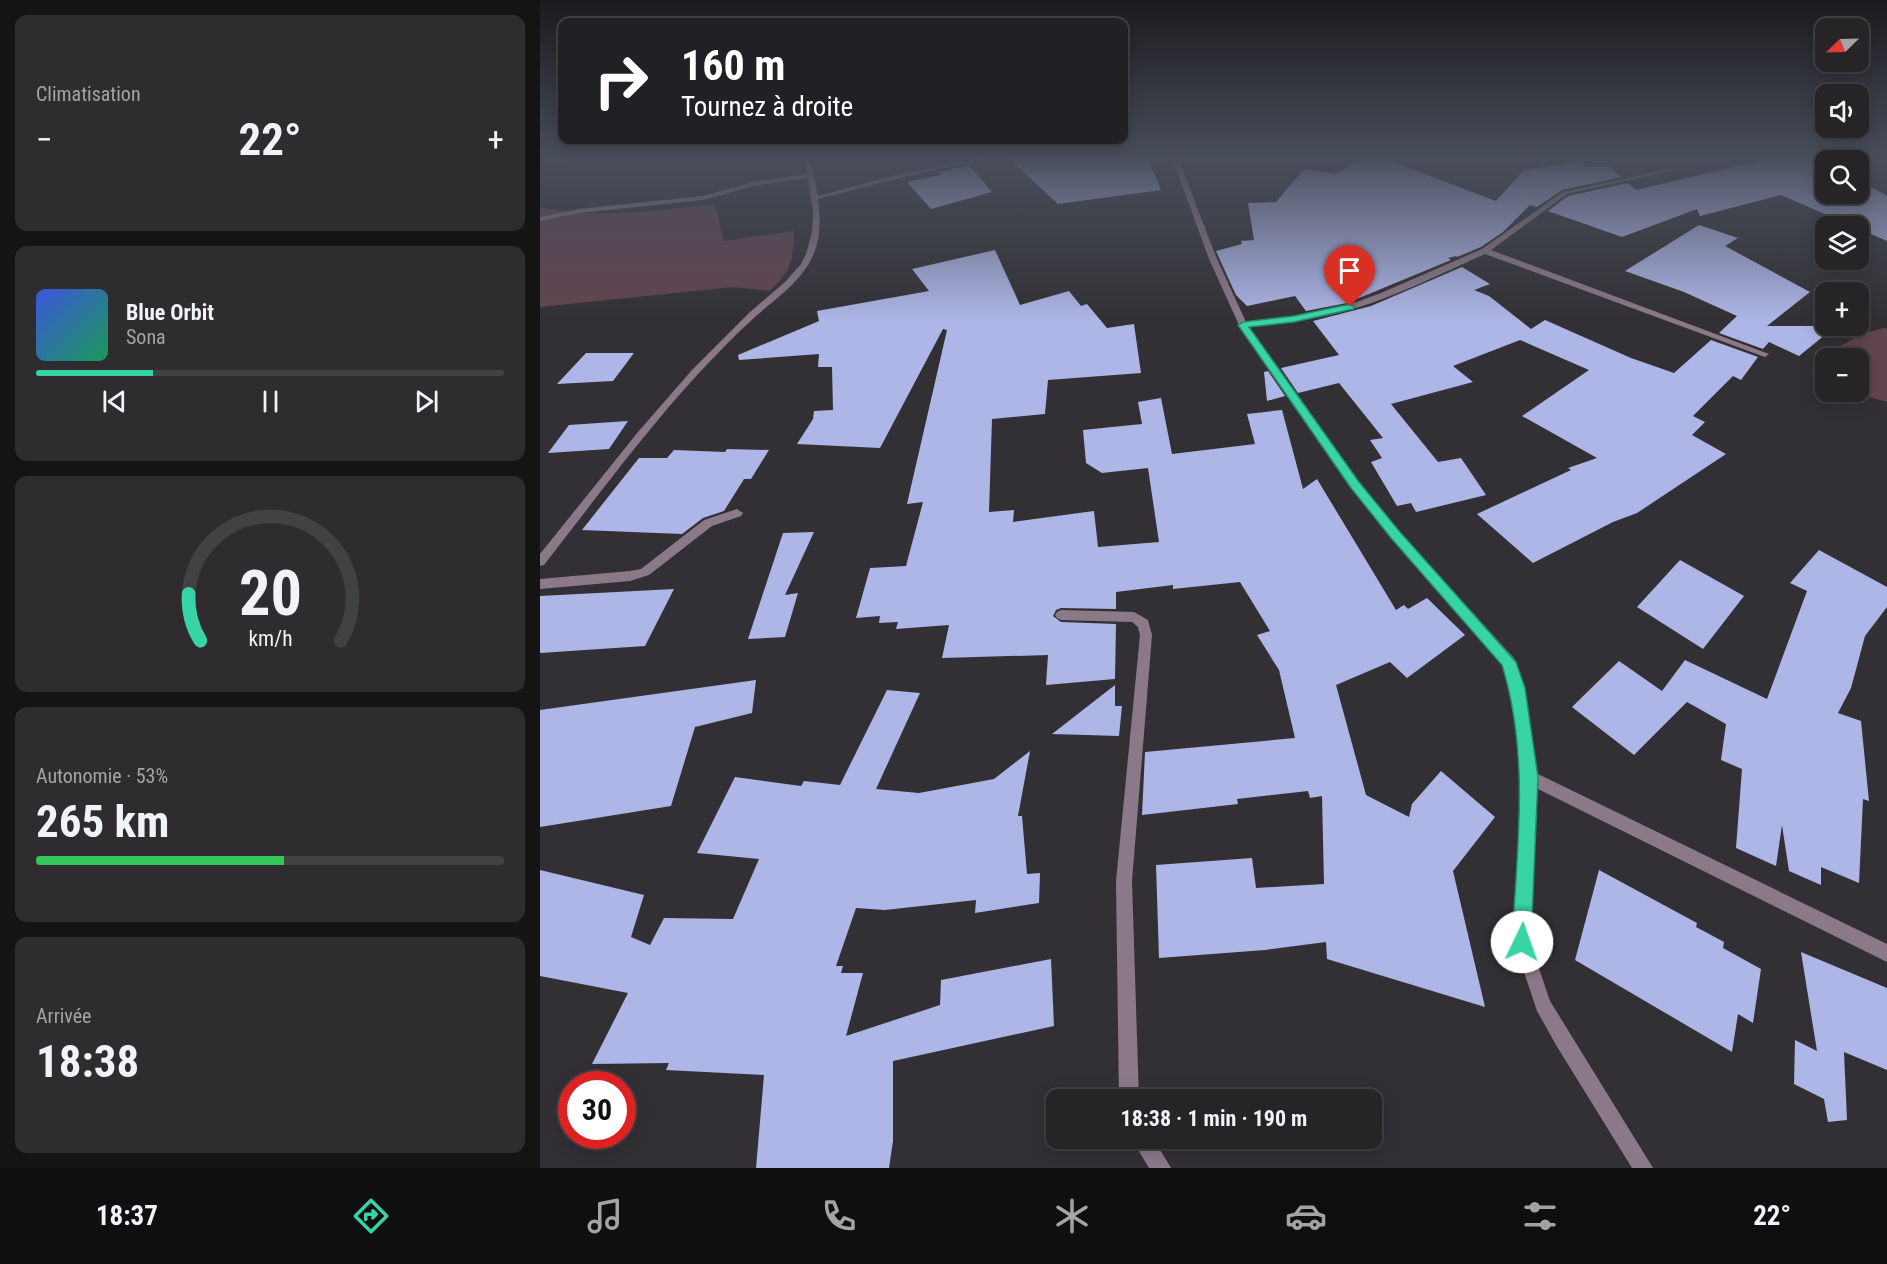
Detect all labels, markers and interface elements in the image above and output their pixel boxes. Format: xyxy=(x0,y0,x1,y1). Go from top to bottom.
north arrow xyxy=(1815,18,1869,72)
map controls xyxy=(1815,18,1869,402)
text: 160 m xyxy=(681,41,786,90)
icon: right xyxy=(582,42,660,120)
text: Climatisation xyxy=(36,82,141,106)
button: sound xyxy=(1815,84,1869,138)
text: Tournez à droite xyxy=(681,91,853,123)
text: 22° xyxy=(239,113,302,166)
text: − xyxy=(36,120,53,159)
text: + xyxy=(488,120,504,159)
button: search xyxy=(1815,150,1869,204)
button: layers xyxy=(1815,216,1869,270)
pin xyxy=(1324,245,1375,307)
icon: arrive xyxy=(1333,254,1366,287)
button: + xyxy=(1815,282,1869,336)
text: Blue Orbit xyxy=(126,300,214,325)
text: Sona xyxy=(126,325,166,349)
button: − xyxy=(1815,348,1869,402)
icon: previous xyxy=(98,385,131,418)
icon: pause xyxy=(254,385,287,418)
icon: next xyxy=(410,385,443,418)
text: 20 xyxy=(238,557,302,630)
text: km/h xyxy=(248,626,292,651)
text: Autonomie · 53% xyxy=(36,764,168,788)
text: 265 km xyxy=(36,795,169,848)
position arrow xyxy=(1490,910,1554,974)
text: Arrivée xyxy=(36,1004,92,1028)
text: 18:38 xyxy=(36,1035,139,1088)
speed limit sign: 30 xyxy=(558,1071,636,1149)
text: 18:38 · 1 min · 190 m xyxy=(1121,1106,1307,1131)
icon: directions xyxy=(350,1195,392,1237)
icon: music xyxy=(584,1195,626,1237)
icon: phone xyxy=(818,1195,860,1237)
icon: climate xyxy=(1051,1195,1093,1237)
icon: car xyxy=(1285,1195,1327,1237)
icon: filters xyxy=(1519,1195,1561,1237)
text: 18:37 xyxy=(96,1200,158,1232)
text: 22° xyxy=(1753,1200,1791,1232)

